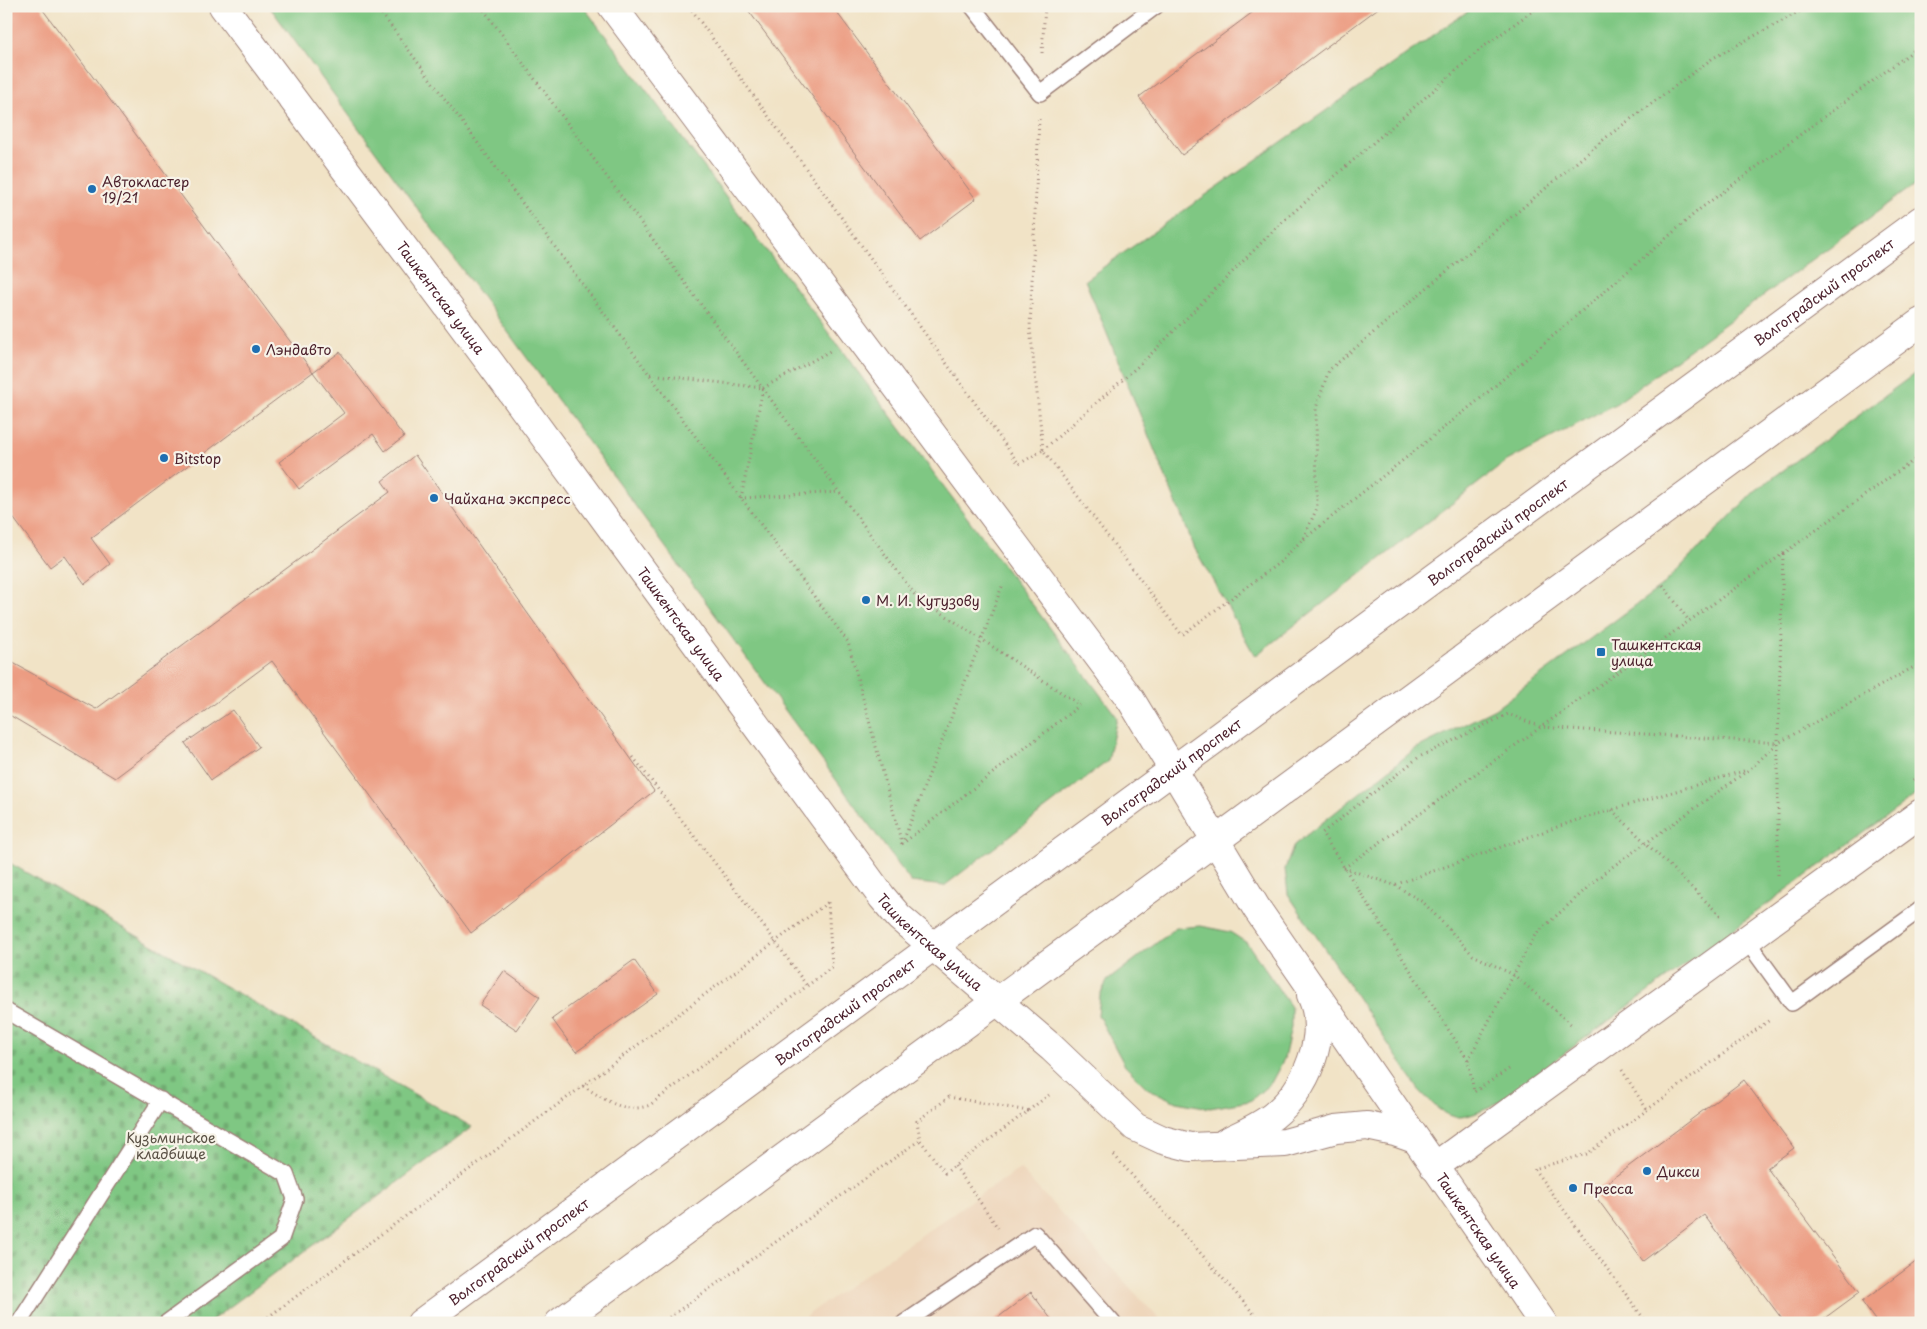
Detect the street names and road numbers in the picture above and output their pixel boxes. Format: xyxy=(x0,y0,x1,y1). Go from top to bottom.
street label: Волгоградский проспект xyxy=(1749,233,1898,350)
street label: Ташкентская улица xyxy=(392,236,491,358)
street label: Волгоградский проспект xyxy=(1423,473,1572,590)
street label: Ташкентская улица xyxy=(633,562,730,685)
street label: Волгоградский проспект xyxy=(1096,713,1246,830)
street label: Ташкентская улица xyxy=(872,888,988,995)
street label: Волгоградский проспект xyxy=(770,952,920,1070)
street label: Ташкентская улица xyxy=(1431,1168,1526,1292)
street label: Волгоградский проспект xyxy=(444,1192,593,1310)

